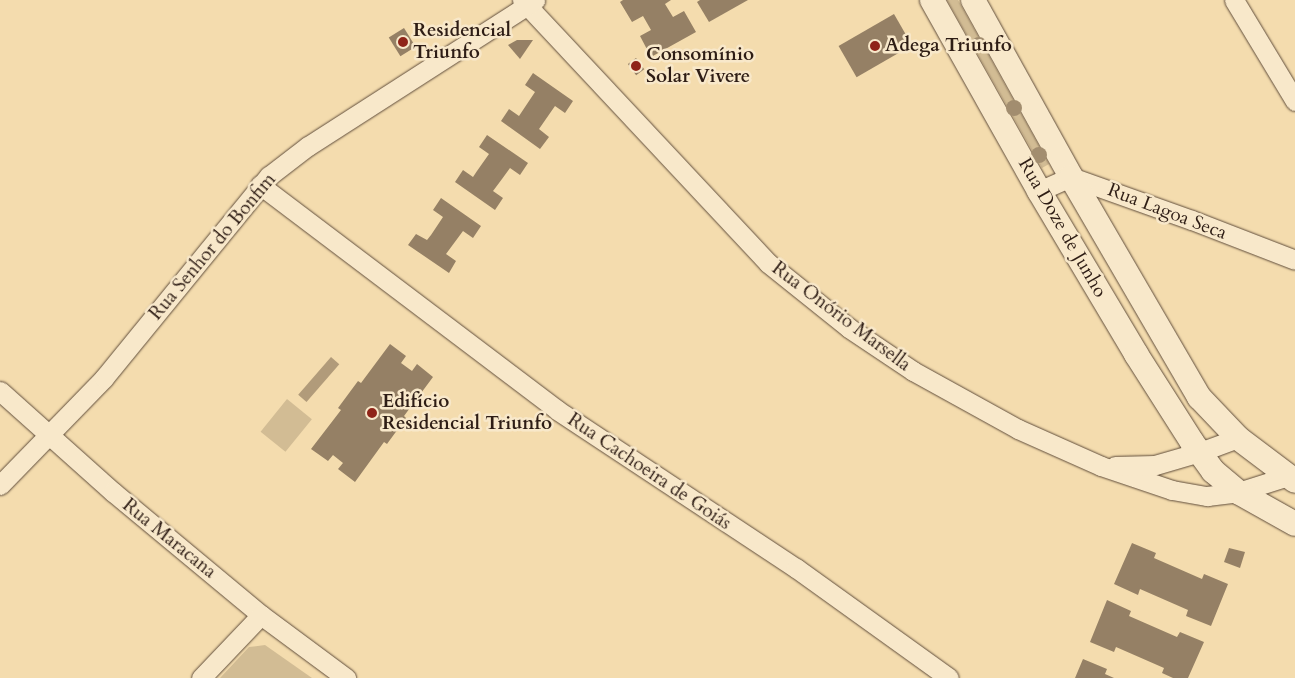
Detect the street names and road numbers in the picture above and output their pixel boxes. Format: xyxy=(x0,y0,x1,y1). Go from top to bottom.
street label: Rua Doze de Junho xyxy=(1013,154,1111,302)
street label: Rua Senhor do Bonfim xyxy=(145,169,281,325)
street label: Rua Lagoa Seca xyxy=(1104,179,1230,245)
street label: Rua Onório Marsella xyxy=(767,257,915,377)
street label: Rua Cachoeira de Goiás xyxy=(563,409,735,535)
street label: Rua Maracana xyxy=(118,494,220,584)

